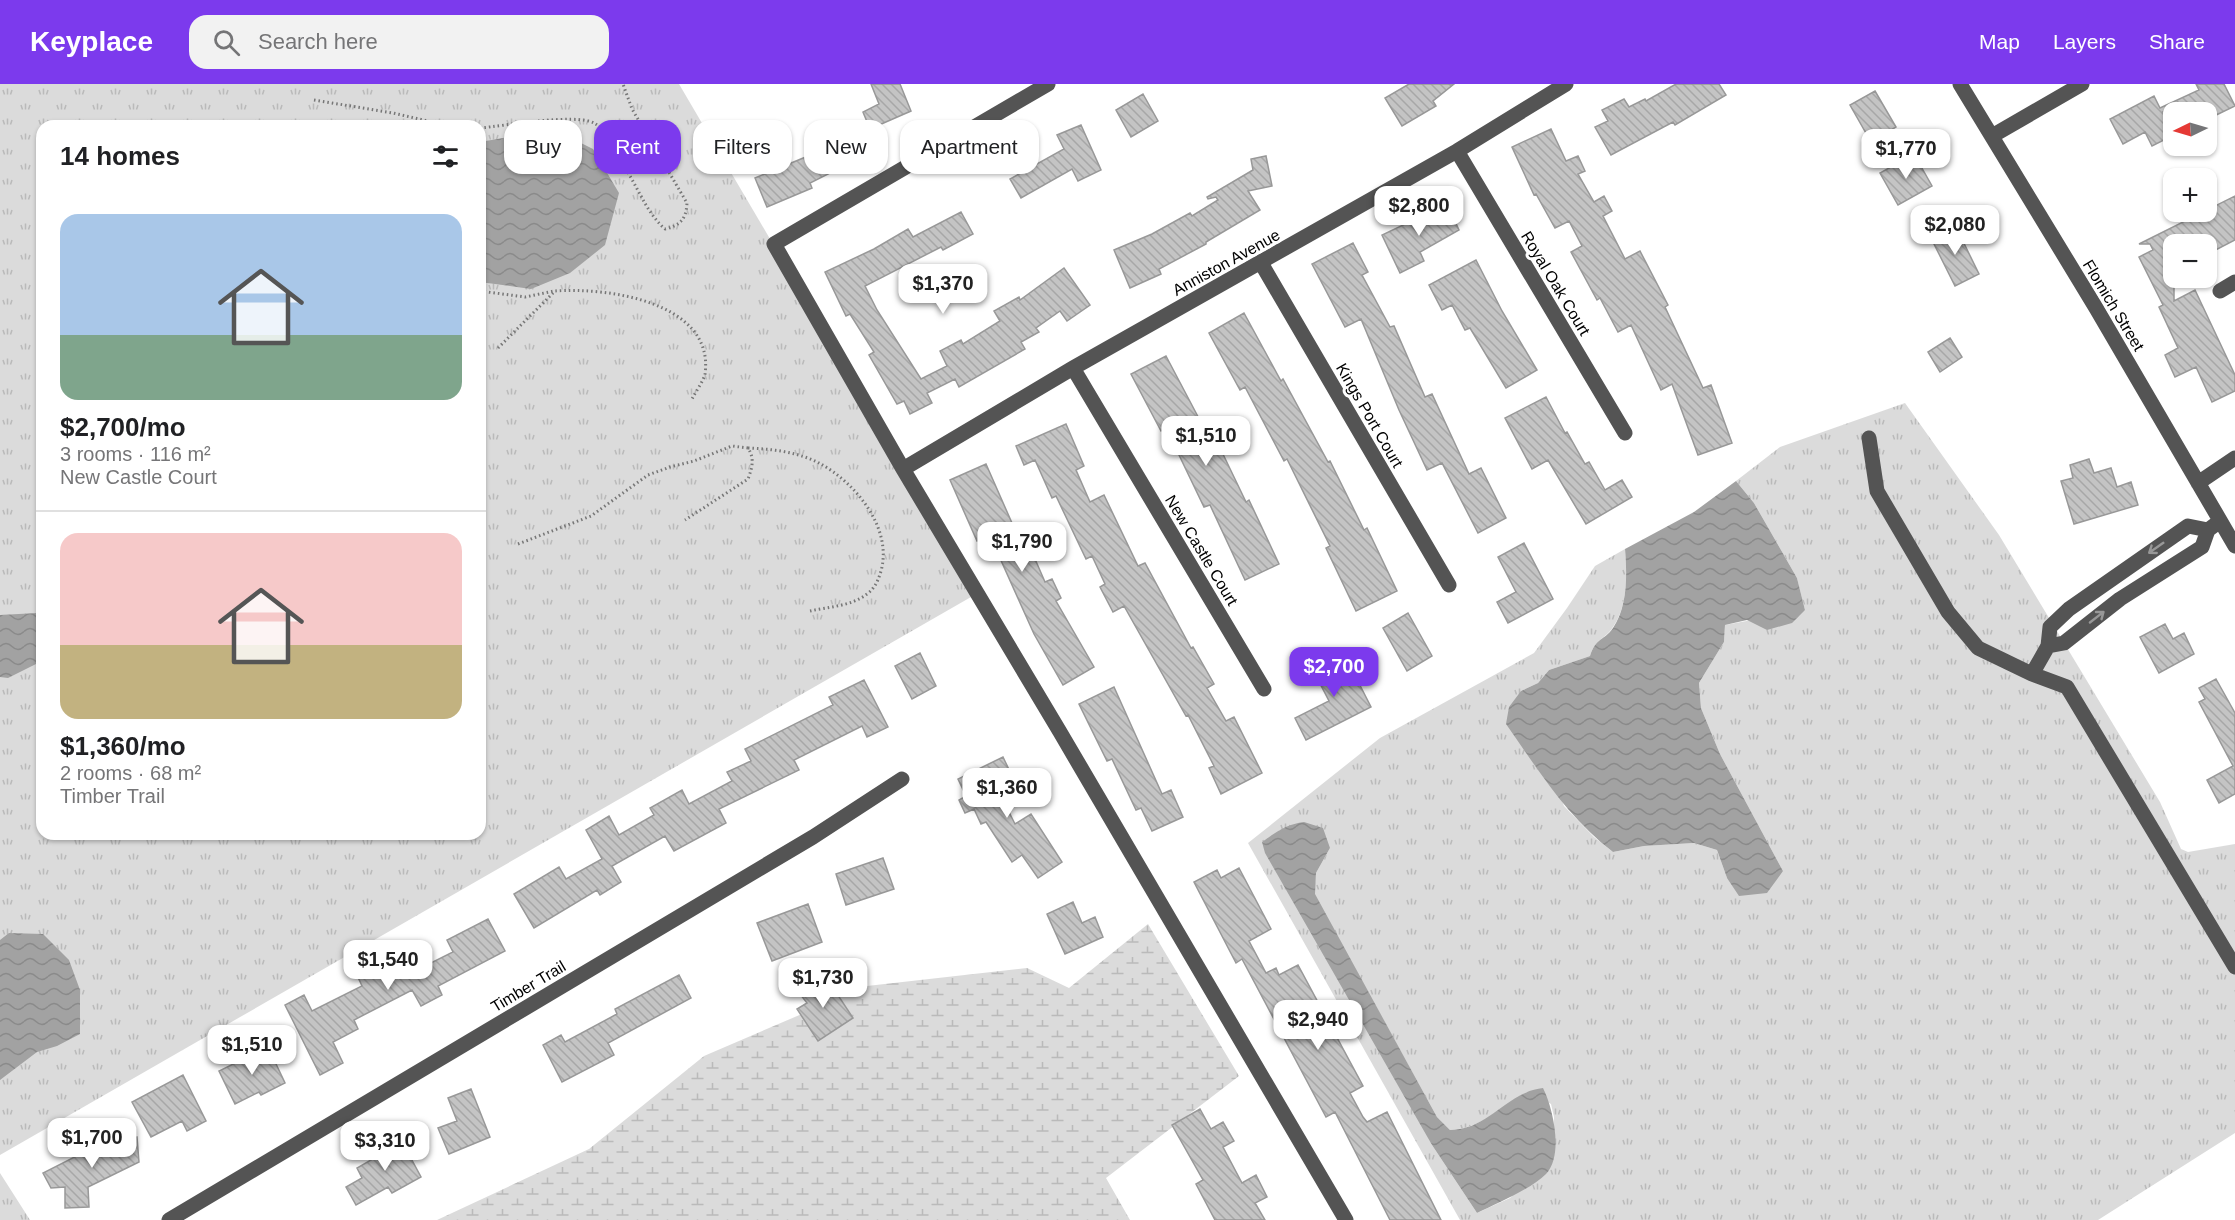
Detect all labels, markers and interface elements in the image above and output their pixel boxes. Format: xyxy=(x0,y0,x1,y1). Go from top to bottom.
search box xyxy=(189,15,609,69)
text: Keyplace xyxy=(30,26,153,57)
icon: search xyxy=(210,26,243,59)
text: Search here xyxy=(258,29,378,54)
text: Map xyxy=(1979,30,2020,53)
text: Layers xyxy=(2053,30,2116,53)
text: Share xyxy=(2149,30,2205,53)
north arrow xyxy=(2163,102,2217,156)
map controls xyxy=(2163,102,2217,288)
chip: Buy xyxy=(504,120,582,174)
chip: Rent xyxy=(594,120,681,174)
chip: Filters xyxy=(693,120,792,174)
chip: New xyxy=(804,120,888,174)
chip: Apartment xyxy=(900,120,1039,174)
pin: $1,770 xyxy=(1857,129,1955,180)
text: $1,770 xyxy=(1875,137,1937,159)
icon: filters xyxy=(429,140,462,173)
text: 14 homes xyxy=(60,141,180,171)
button: + xyxy=(2163,168,2217,222)
pin: $2,800 xyxy=(1370,186,1468,237)
text: $2,800 xyxy=(1388,194,1450,216)
pin: $2,080 xyxy=(1906,205,2004,256)
text: $2,080 xyxy=(1924,213,1986,235)
street label: Anniston Avenue xyxy=(1170,226,1283,299)
street label: Royal Oak Court xyxy=(1518,228,1594,339)
button: − xyxy=(2163,234,2217,288)
icon: home xyxy=(207,253,315,361)
street label: Flomich Street xyxy=(2080,257,2148,354)
pin: $1,370 xyxy=(894,264,992,315)
text: $1,370 xyxy=(912,272,974,294)
street label: Kings Port Court xyxy=(1333,360,1407,471)
text: $2,700/mo xyxy=(60,412,186,442)
pin: $1,510 xyxy=(1157,416,1255,467)
text: $1,510 xyxy=(1175,424,1237,446)
text: 3 rooms · 116 m² xyxy=(60,443,211,465)
text: New Castle Court xyxy=(60,466,217,488)
street label: New Castle Court xyxy=(1162,492,1241,609)
pin: $1,790 xyxy=(973,522,1071,573)
text: $1,790 xyxy=(991,530,1053,552)
one-way arrow xyxy=(2149,542,2165,554)
icon: home xyxy=(207,572,315,680)
one-way arrow xyxy=(2089,610,2105,623)
pin: $2,700 xyxy=(1285,647,1383,698)
text: $2,700 xyxy=(1303,655,1365,677)
text: $1,360/mo xyxy=(60,731,186,761)
text: 2 rooms · 68 m² xyxy=(60,762,201,784)
pin: $1,360 xyxy=(958,768,1056,819)
text: $1,360 xyxy=(976,776,1038,798)
text: Timber Trail xyxy=(60,785,165,807)
pin: $1,540 xyxy=(339,940,437,991)
text: $1,540 xyxy=(357,948,419,970)
street label: Timber Trail xyxy=(488,958,569,1015)
pin: $1,730 xyxy=(774,958,872,1009)
text: $1,730 xyxy=(792,966,854,988)
pin: $2,940 xyxy=(1269,1000,1367,1051)
text: $2,940 xyxy=(1287,1008,1349,1030)
pin: $1,510 xyxy=(203,1025,301,1076)
text: $1,510 xyxy=(221,1033,283,1055)
pin: $1,700 xyxy=(43,1118,141,1169)
pin: $3,310 xyxy=(336,1121,434,1172)
text: $1,700 xyxy=(61,1126,123,1148)
text: $3,310 xyxy=(354,1129,416,1151)

